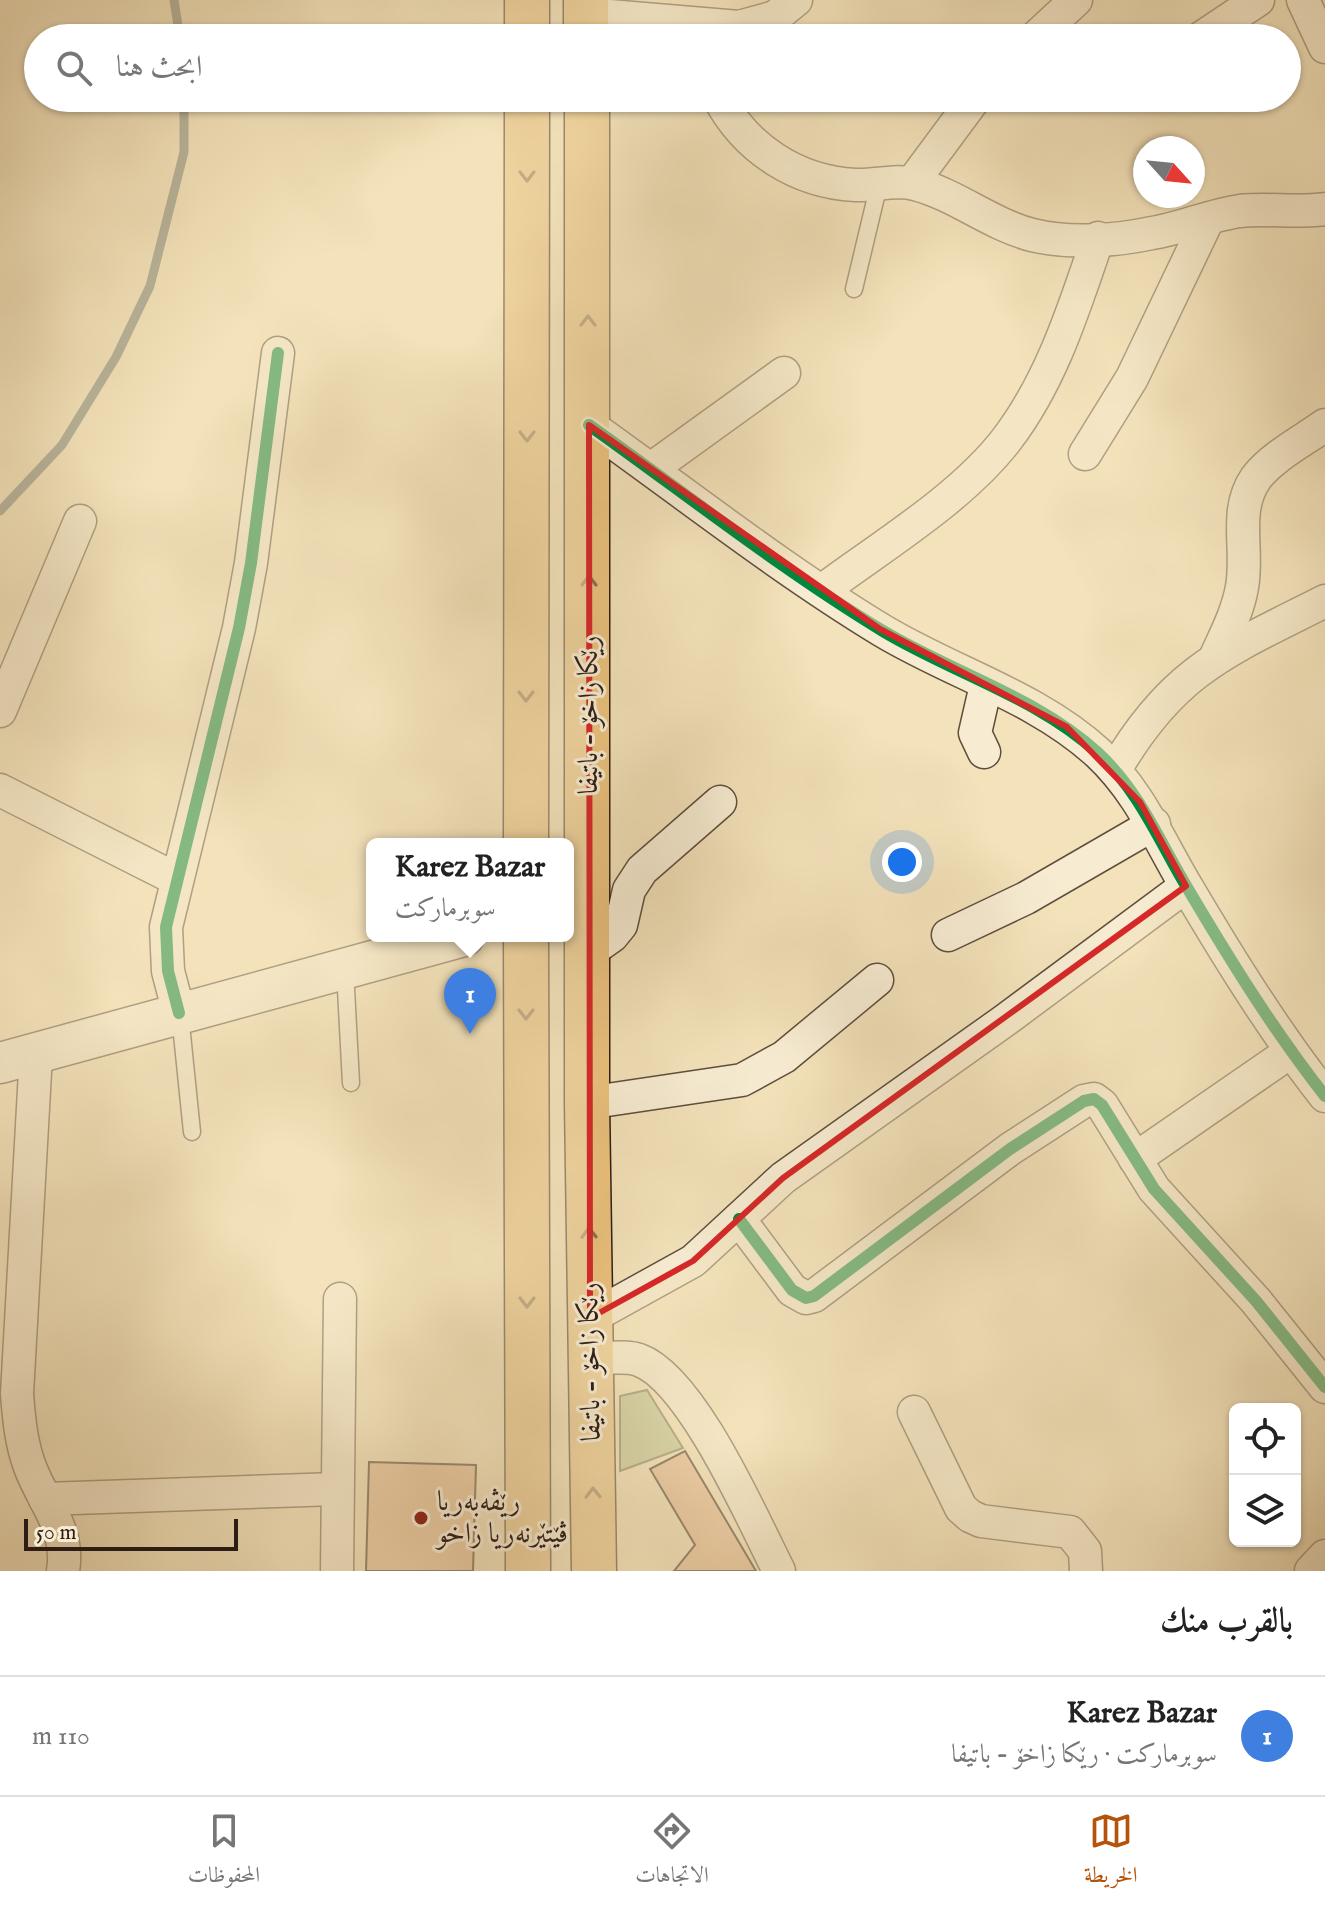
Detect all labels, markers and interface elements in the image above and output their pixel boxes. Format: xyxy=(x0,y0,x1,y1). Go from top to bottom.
search box xyxy=(24,24,1301,112)
icon: search xyxy=(52,46,96,90)
text: ابحث هنا xyxy=(116,49,203,87)
north arrow xyxy=(1133,136,1205,208)
one-way arrow xyxy=(518,170,536,183)
one-way arrow xyxy=(579,314,597,327)
one-way arrow xyxy=(518,430,536,443)
one-way arrow xyxy=(580,574,598,587)
street label: رێکا زاخۆ - باتیفا xyxy=(572,636,607,794)
one-way arrow xyxy=(517,690,535,703)
popup xyxy=(366,838,574,942)
your location xyxy=(882,842,922,882)
text: Karez Bazar xyxy=(395,849,545,887)
text: سوبرماركت xyxy=(395,892,496,925)
pin: 1 xyxy=(444,968,496,1034)
one-way arrow xyxy=(517,1008,535,1021)
one-way arrow xyxy=(580,1226,598,1239)
street label: رێکا زاخۆ - باتیفا xyxy=(572,1282,610,1442)
one-way arrow xyxy=(518,1296,536,1309)
map controls xyxy=(1229,1403,1301,1547)
button: locate xyxy=(1229,1403,1301,1475)
button: layers xyxy=(1229,1475,1301,1547)
place label: رێڤەبەریا ڤێتێرنەریا زاخو xyxy=(434,1485,568,1552)
one-way arrow xyxy=(584,1486,602,1499)
marker: رێڤەبەریا ڤێتێرنەریا زاخو xyxy=(412,1509,430,1527)
scale bar xyxy=(24,1515,238,1551)
text: 50 m xyxy=(36,1519,77,1547)
text: بالقرب منك xyxy=(1160,1600,1293,1643)
text: Karez Bazar xyxy=(1066,1695,1217,1733)
text: 110 m xyxy=(32,1720,90,1753)
text: 1 xyxy=(1262,1720,1272,1753)
text: سوبرماركت · رێکا زاخۆ - باتیفا xyxy=(951,1738,1217,1771)
tab: المحفوظات xyxy=(188,1809,260,1896)
tab: الاتجاهات xyxy=(635,1809,709,1896)
tab: الخريطة xyxy=(1084,1809,1137,1896)

